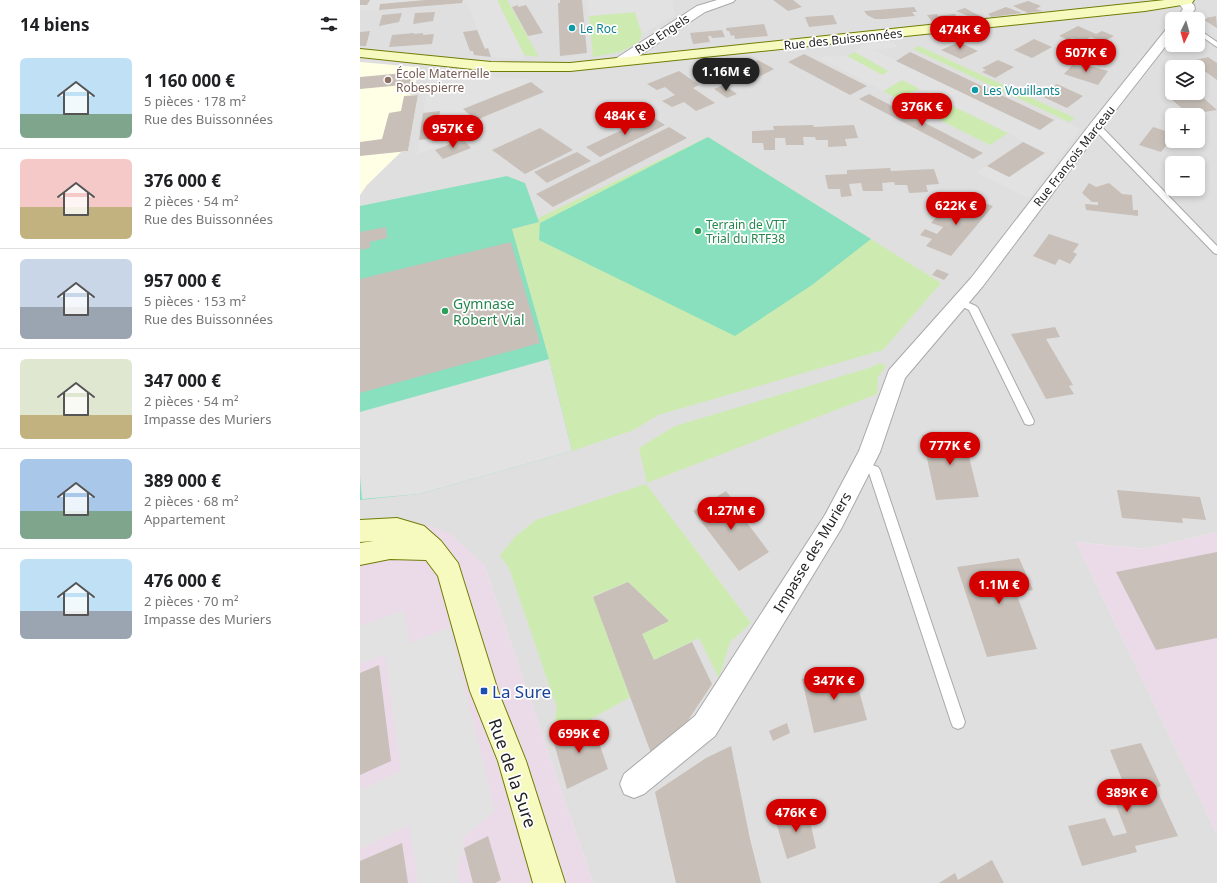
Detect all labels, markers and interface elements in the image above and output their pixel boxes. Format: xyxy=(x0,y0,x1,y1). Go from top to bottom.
street label: Rue Engels xyxy=(631,10,693,58)
north arrow xyxy=(1165,12,1205,52)
map controls xyxy=(1165,12,1205,196)
text: 14 biens xyxy=(20,13,89,36)
icon: filters xyxy=(318,13,340,35)
pin: 474K € xyxy=(927,16,993,50)
place label: Le Roc xyxy=(580,20,617,37)
text: 474K € xyxy=(939,20,981,38)
marker: Le Roc xyxy=(567,23,577,33)
street label: Rue des Buissonnées xyxy=(783,24,903,54)
pin: 507K € xyxy=(1053,39,1119,73)
text: 507K € xyxy=(1065,43,1107,61)
pin: 1.16M € xyxy=(689,58,763,92)
button: layers xyxy=(1165,60,1205,100)
text: 1.16M € xyxy=(701,62,751,80)
place label: École Maternelle Robespierre xyxy=(396,65,490,96)
text: 1 160 000 € xyxy=(144,69,235,92)
icon: home xyxy=(52,74,100,122)
marker: École Maternelle Robespierre xyxy=(383,75,393,85)
place label: Les Vouillants xyxy=(983,82,1060,99)
marker: Les Vouillants xyxy=(970,85,980,95)
text: 5 pièces · 178 m² xyxy=(144,92,246,110)
pin: 376K € xyxy=(889,93,955,127)
text: 376K € xyxy=(901,97,943,115)
pin: 484K € xyxy=(592,102,658,136)
street label: Rue François Marceau xyxy=(1029,102,1119,210)
text: 484K € xyxy=(604,106,646,124)
button: + xyxy=(1165,108,1205,148)
text: Rue des Buissonnées xyxy=(144,110,273,128)
pin: 957K € xyxy=(420,115,486,149)
text: 957K € xyxy=(432,119,474,137)
button: − xyxy=(1165,156,1205,196)
text: 376 000 € xyxy=(144,169,221,192)
icon: home xyxy=(52,175,100,223)
text: 2 pièces · 54 m² xyxy=(144,192,239,210)
pin: 622K € xyxy=(923,192,989,226)
text: 622K € xyxy=(935,196,977,214)
text: Rue des Buissonnées xyxy=(144,210,273,228)
place label: Terrain de VTT Trial du RTF38 xyxy=(706,216,787,247)
marker: Terrain de VTT Trial du RTF38 xyxy=(693,226,703,236)
text: 957 000 € xyxy=(144,269,221,292)
icon: home xyxy=(52,275,100,323)
text: 5 pièces · 153 m² xyxy=(144,292,246,310)
place label: Gymnase Robert Vial xyxy=(453,294,525,329)
marker: Gymnase Robert Vial xyxy=(440,306,450,316)
text: Rue des Buissonnées xyxy=(144,310,273,328)
text: 347 000 € xyxy=(144,369,221,392)
icon: home xyxy=(52,375,100,423)
text: 2 pièces · 54 m² xyxy=(144,392,239,410)
text: Impasse des Muriers xyxy=(144,410,271,428)
pin: 777K € xyxy=(917,432,983,466)
text: 777K € xyxy=(929,436,971,454)
text: 389 000 € xyxy=(144,469,221,492)
icon: home xyxy=(52,475,100,523)
street label: Impasse des Muriers xyxy=(769,488,856,616)
text: 2 pièces · 68 m² xyxy=(144,492,239,510)
pin: 1.27M € xyxy=(694,497,768,531)
text: 1.27M € xyxy=(706,501,756,519)
text: Appartement xyxy=(144,510,225,528)
text: 476 000 € xyxy=(144,569,221,592)
pin: 1.1M € xyxy=(966,571,1032,605)
icon: home xyxy=(52,575,100,623)
text: 1.1M € xyxy=(978,575,1020,593)
text: 2 pièces · 70 m² xyxy=(144,592,239,610)
text: Impasse des Muriers xyxy=(144,610,271,628)
pin: 347K € xyxy=(801,667,867,701)
text: 347K € xyxy=(813,671,855,689)
place label: La Sure xyxy=(492,680,551,703)
marker: La Sure xyxy=(479,686,489,696)
street label: Rue de la Sure xyxy=(484,715,542,831)
pin: 699K € xyxy=(546,720,612,754)
text: 699K € xyxy=(558,724,600,742)
pin: 389K € xyxy=(1094,779,1160,813)
text: 389K € xyxy=(1106,783,1148,801)
pin: 476K € xyxy=(763,799,829,833)
text: 476K € xyxy=(775,803,817,821)

